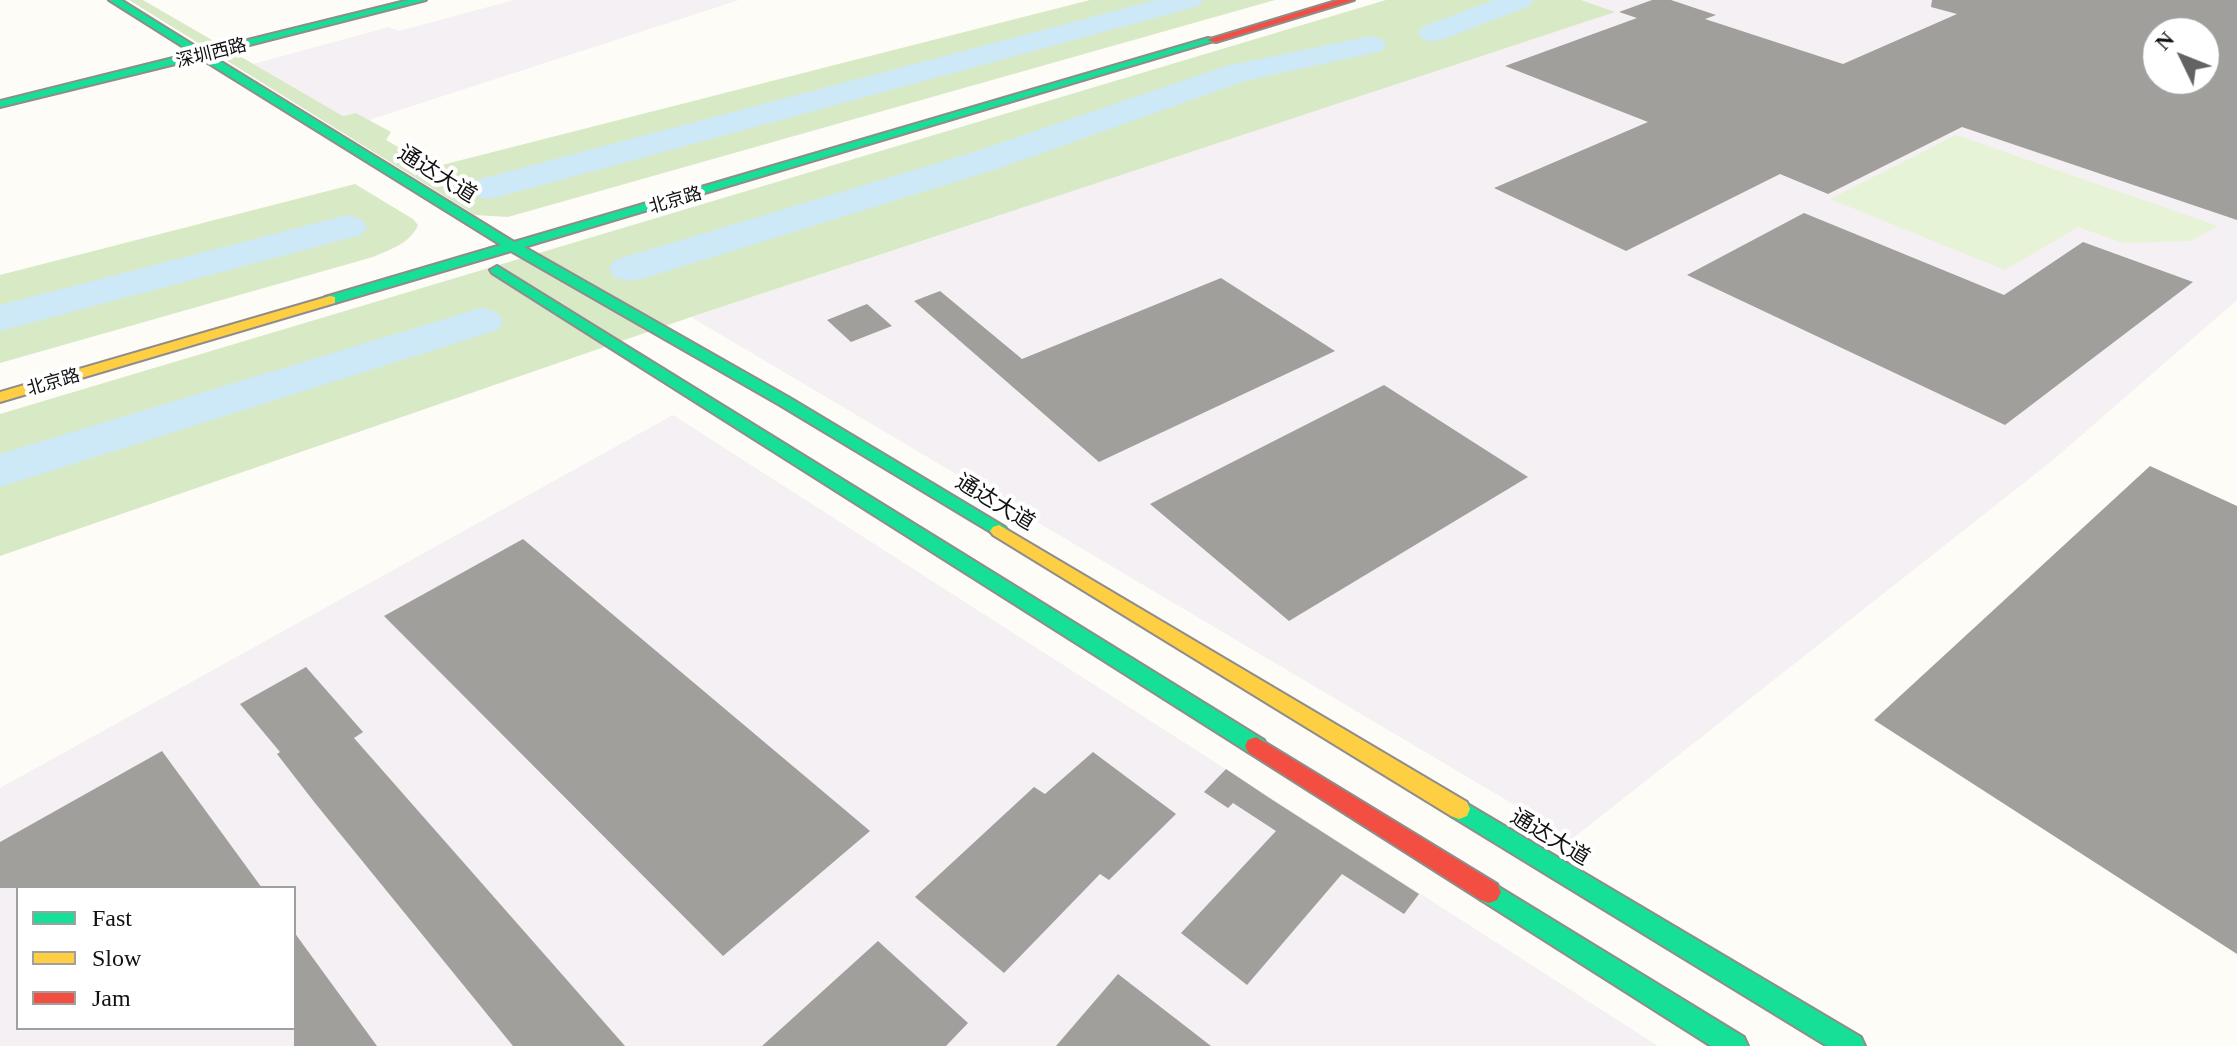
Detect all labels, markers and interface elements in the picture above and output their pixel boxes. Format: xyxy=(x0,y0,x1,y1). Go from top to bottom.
north arrow xyxy=(2141,16,2221,96)
text: N xyxy=(2150,26,2179,55)
street label: 深圳西路 xyxy=(173,33,249,71)
street label: 通达大道 xyxy=(394,138,482,208)
street label: 北京路 xyxy=(646,181,704,217)
street label: 北京路 xyxy=(24,363,82,399)
street label: 通达大道 xyxy=(951,467,1041,535)
street label: 通达大道 xyxy=(1506,802,1596,870)
legend xyxy=(16,886,296,1030)
text: Fast xyxy=(92,905,132,931)
text: Slow xyxy=(92,945,141,971)
text: Jam xyxy=(92,985,131,1011)

